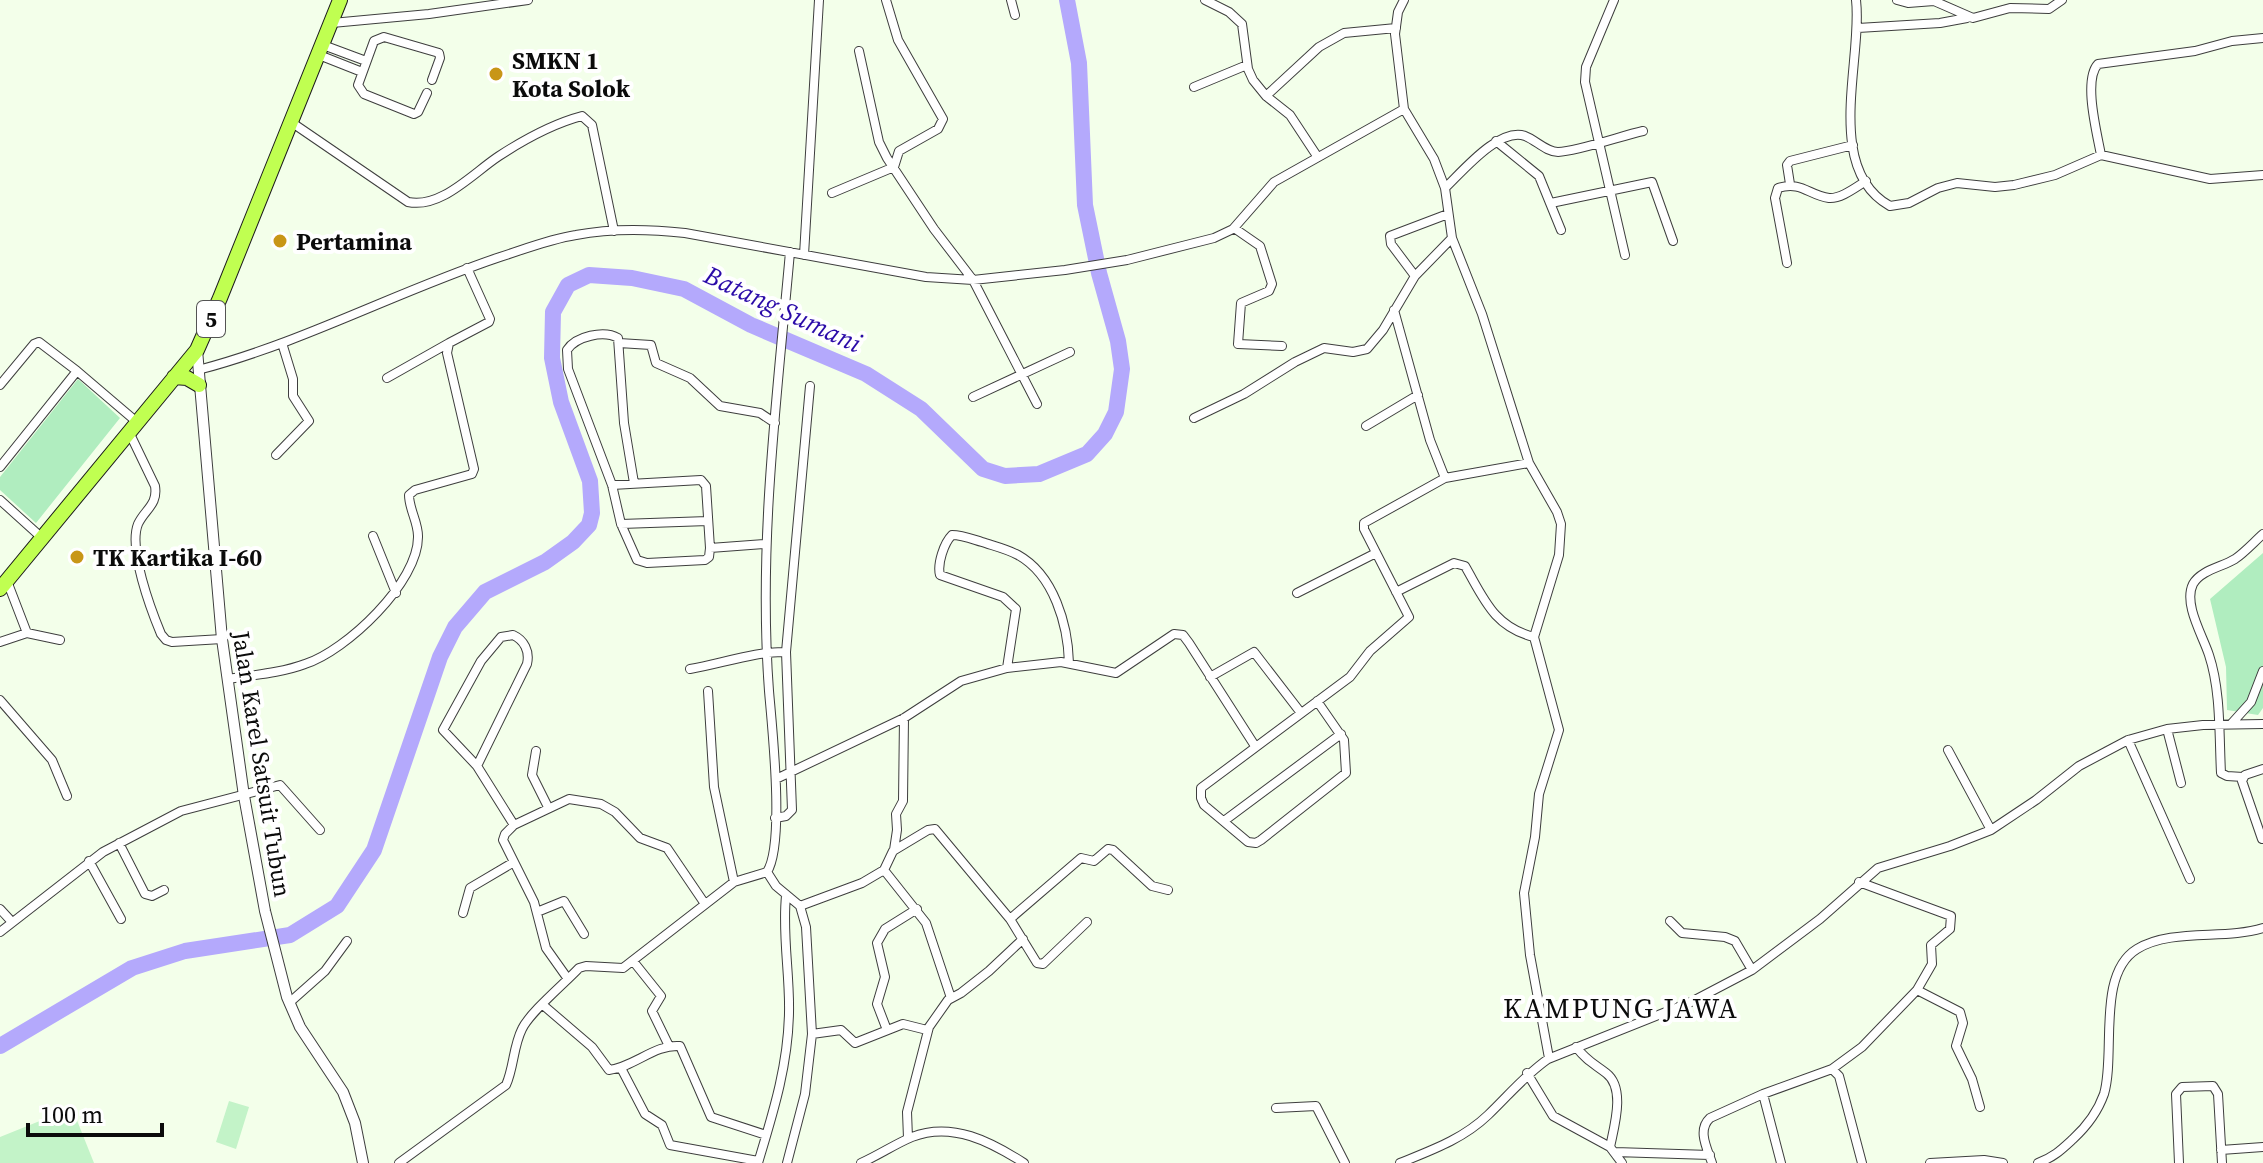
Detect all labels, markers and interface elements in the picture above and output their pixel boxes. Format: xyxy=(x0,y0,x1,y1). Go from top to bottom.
place label: SMKN 1 Kota Solok xyxy=(512,44,631,105)
marker: SMKN 1 Kota Solok xyxy=(487,65,505,83)
place label: Pertamina xyxy=(296,225,412,258)
marker: Pertamina xyxy=(271,232,289,250)
water label: Batang Sumani xyxy=(698,256,868,361)
road number: 5 xyxy=(197,301,225,337)
place label: TK Kartika I-60 xyxy=(93,541,262,574)
marker: TK Kartika I-60 xyxy=(68,548,86,566)
street label: Jalan Karel Satsuit Tubun xyxy=(224,628,299,899)
district label: KAMPUNG JAWA xyxy=(1503,989,1739,1027)
scale bar xyxy=(28,1087,162,1137)
text: 100 m xyxy=(40,1098,103,1131)

